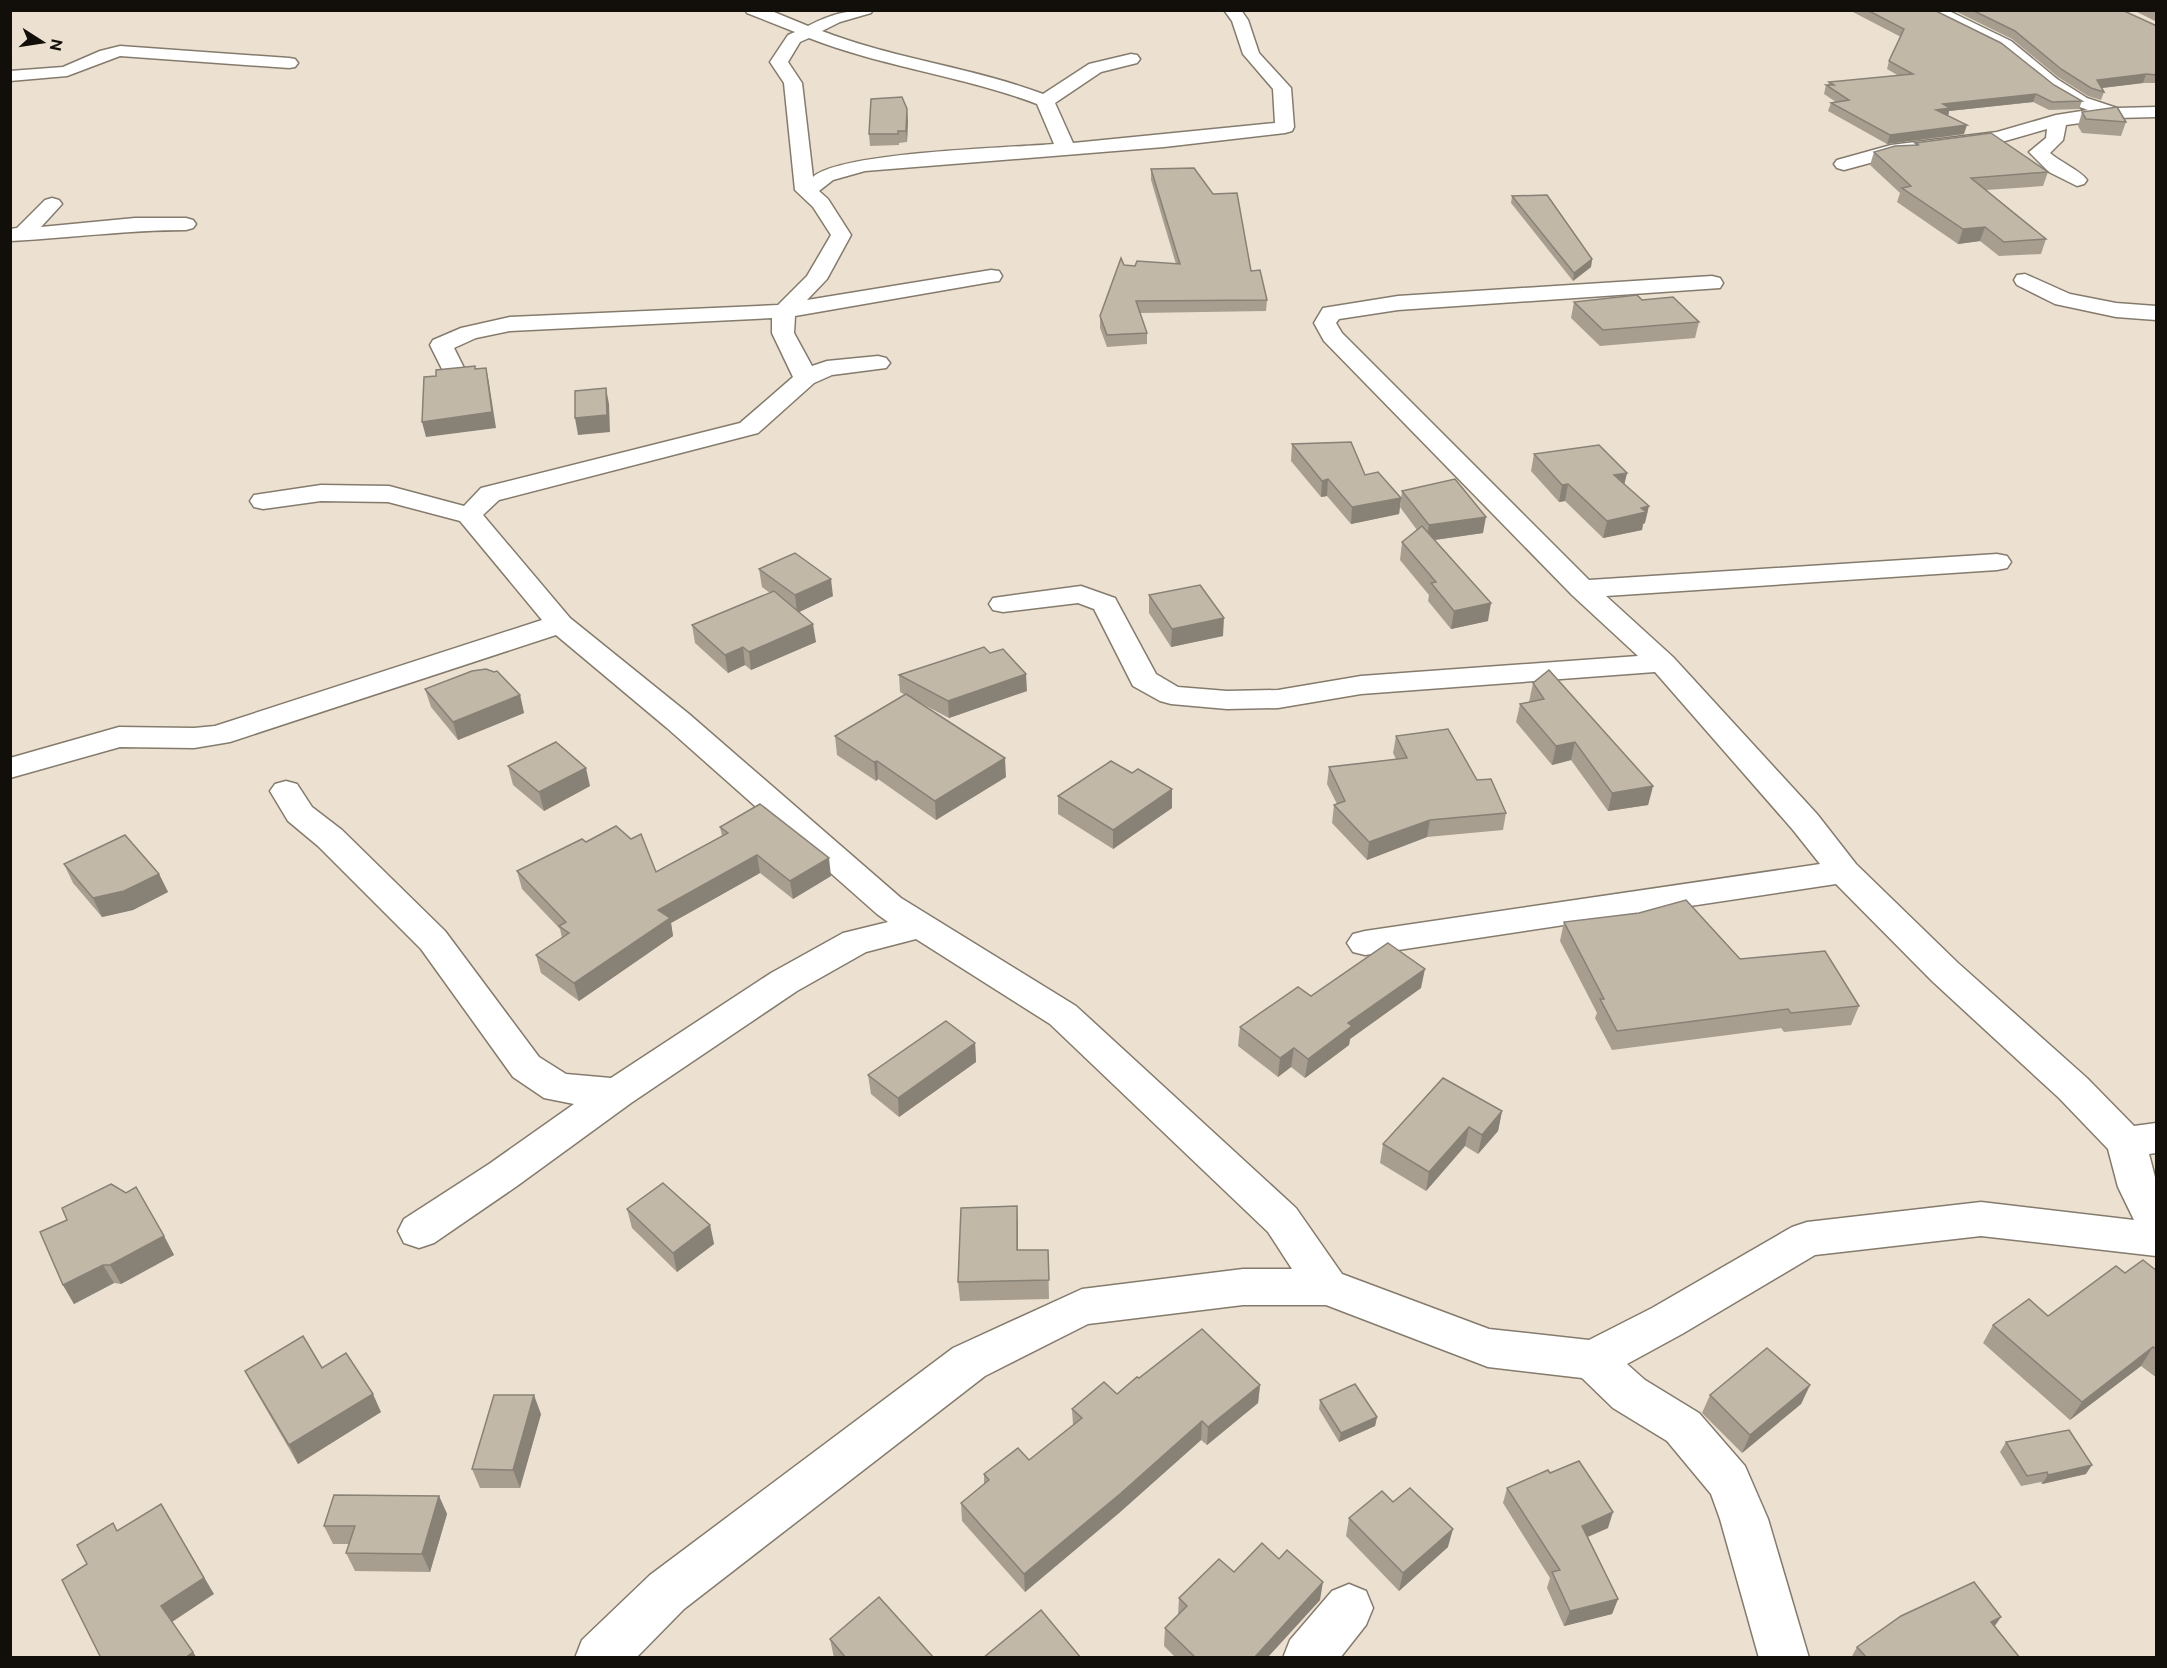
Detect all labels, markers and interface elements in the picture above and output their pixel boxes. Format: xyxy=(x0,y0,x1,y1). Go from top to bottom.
north arrow xyxy=(12,12,72,72)
text: N xyxy=(47,37,67,53)

